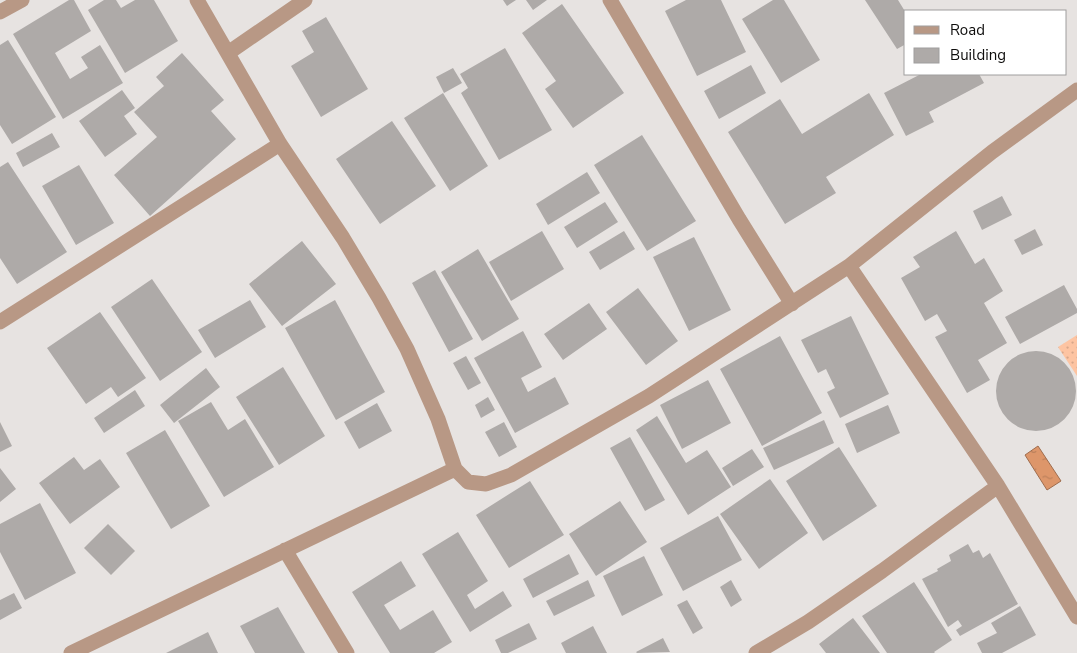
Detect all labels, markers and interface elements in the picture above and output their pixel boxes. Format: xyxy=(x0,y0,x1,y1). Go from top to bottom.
legend xyxy=(904,10,1067,75)
text: Road xyxy=(950,20,985,40)
text: Building xyxy=(950,45,1006,65)

